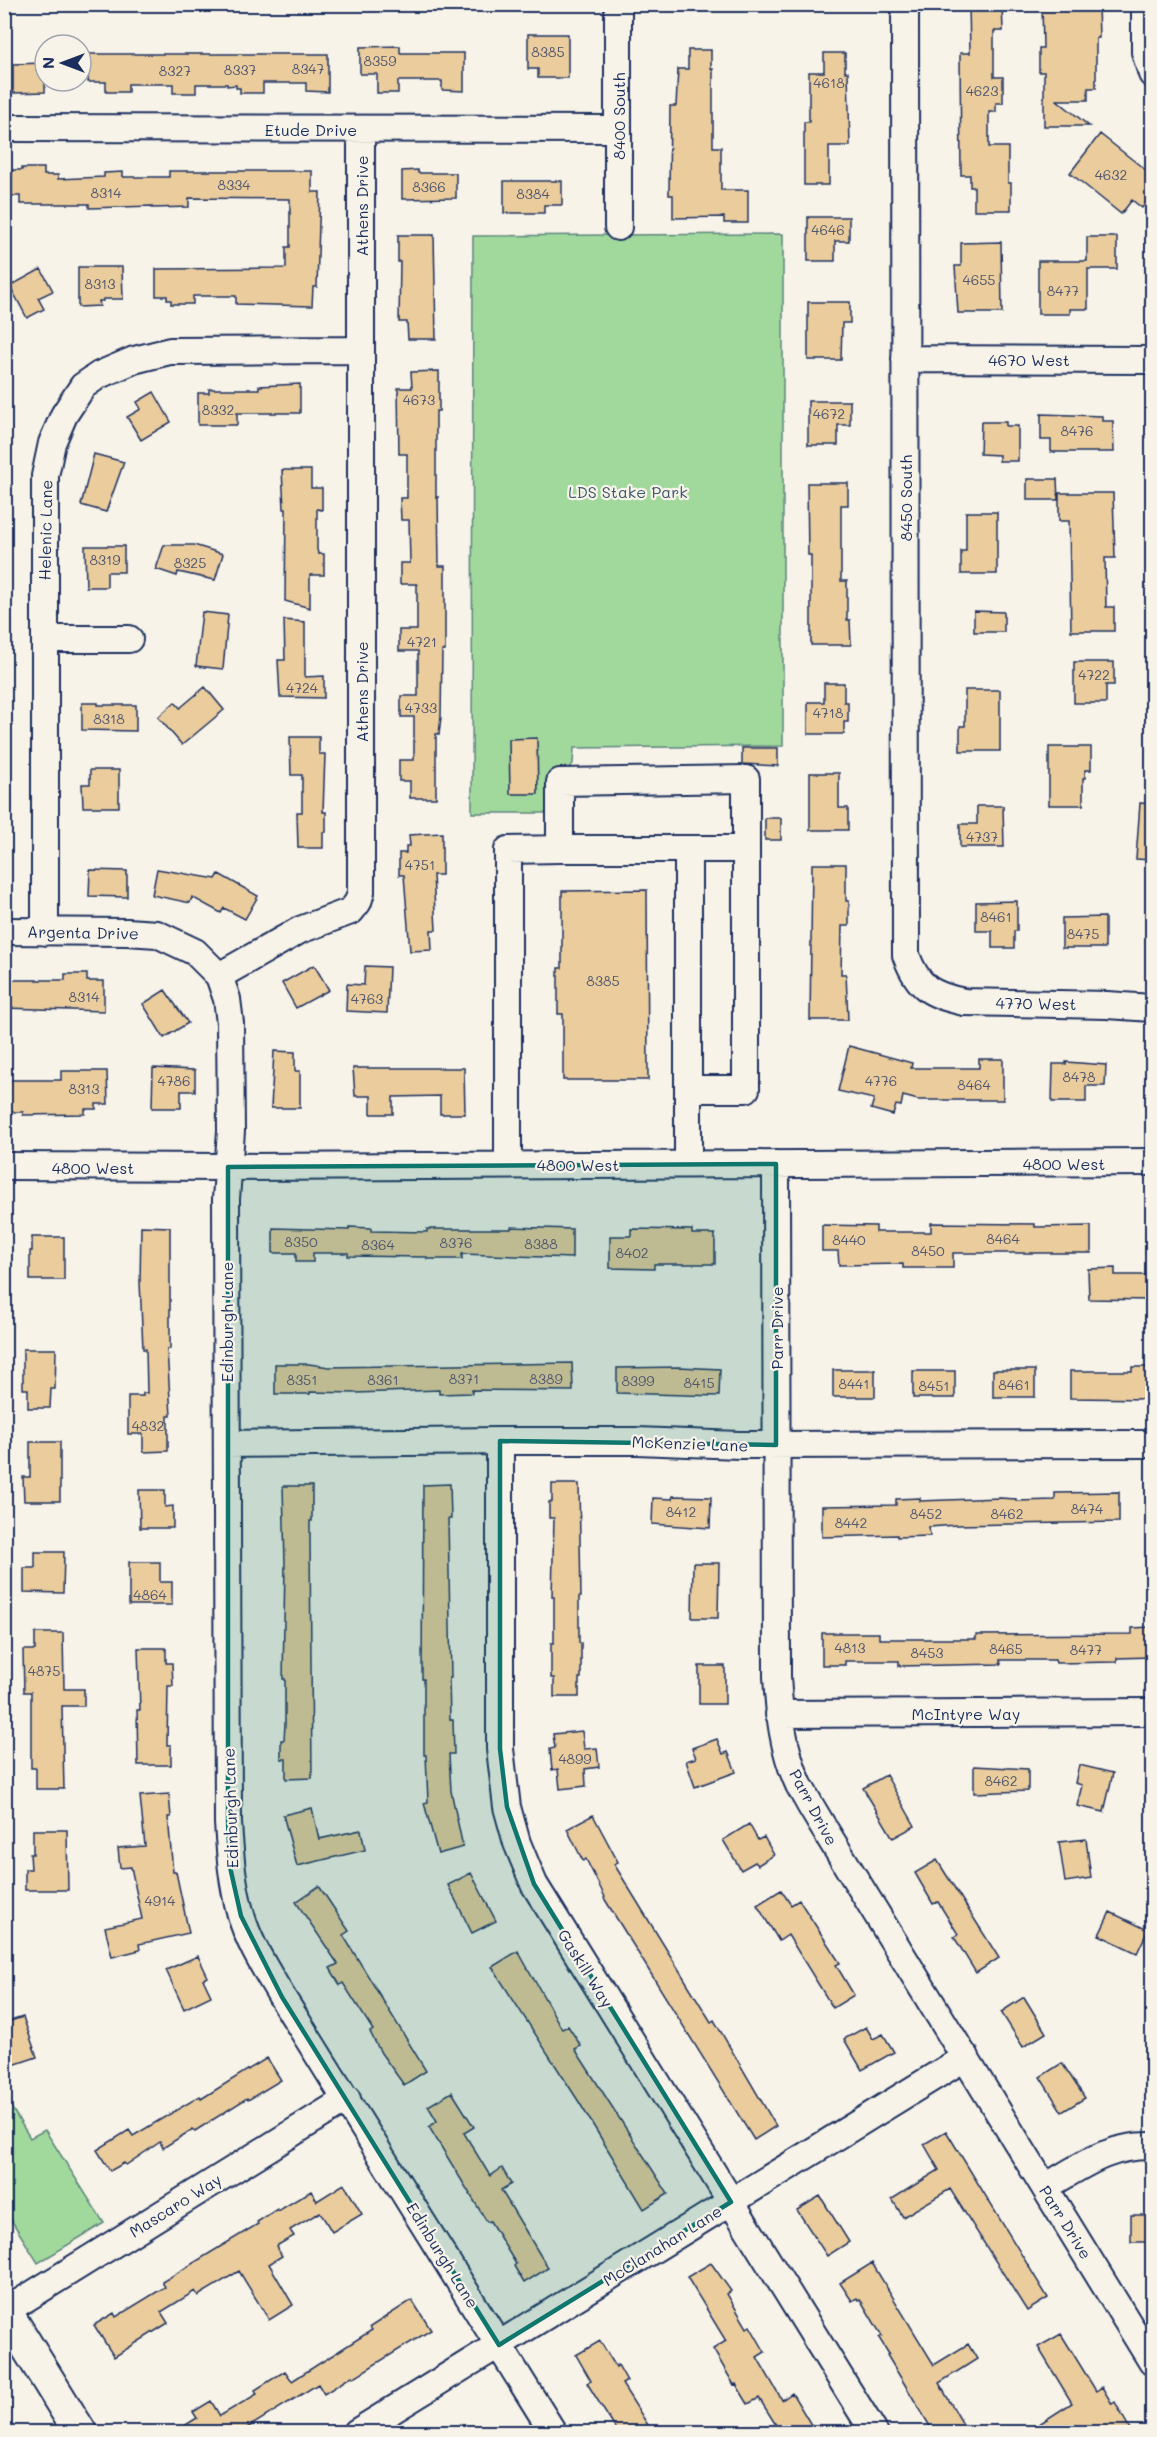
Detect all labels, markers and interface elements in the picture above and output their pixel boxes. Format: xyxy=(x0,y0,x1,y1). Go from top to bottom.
north arrow xyxy=(33,33,93,93)
house number: 8385 xyxy=(531,42,565,61)
house number: 8359 xyxy=(363,51,397,70)
text: N xyxy=(37,57,58,69)
house number: 8347 xyxy=(292,59,325,78)
house number: 8337 xyxy=(224,60,257,79)
house number: 8327 xyxy=(159,61,191,80)
street label: 8400 South xyxy=(608,72,629,160)
house number: 4618 xyxy=(813,73,845,92)
house number: 4623 xyxy=(966,81,998,100)
street label: Etude Drive xyxy=(265,119,357,140)
street label: Athens Drive xyxy=(351,155,372,257)
house number: 4632 xyxy=(1095,165,1127,184)
house number: 8334 xyxy=(217,175,251,194)
house number: 8366 xyxy=(412,177,446,196)
house number: 8314 xyxy=(90,183,122,202)
house number: 8384 xyxy=(516,184,550,203)
house number: 4646 xyxy=(811,220,845,239)
house number: 4655 xyxy=(963,270,996,289)
house number: 8313 xyxy=(84,274,116,293)
house number: 8477 xyxy=(1047,281,1079,300)
street label: 4670 West xyxy=(988,349,1070,370)
house number: 4673 xyxy=(403,390,435,409)
house number: 8332 xyxy=(202,400,234,419)
house number: 4672 xyxy=(813,404,845,423)
house number: 8476 xyxy=(1061,421,1093,440)
street label: 8450 South xyxy=(895,455,916,541)
street label: Helenic Lane xyxy=(34,479,56,581)
park label: LDS Stake Park xyxy=(568,481,688,502)
house number: 8319 xyxy=(89,550,121,569)
house number: 8325 xyxy=(174,553,206,572)
house number: 4721 xyxy=(407,632,437,651)
street label: Athens Drive xyxy=(351,641,372,743)
house number: 4722 xyxy=(1078,665,1110,684)
house number: 4724 xyxy=(286,678,319,697)
house number: 4733 xyxy=(405,698,437,717)
house number: 4718 xyxy=(813,703,843,722)
house number: 8318 xyxy=(93,709,125,728)
house number: 4737 xyxy=(966,827,998,846)
house number: 4751 xyxy=(405,855,435,874)
house number: 8461 xyxy=(980,907,1012,926)
street label: Argenta Drive xyxy=(27,921,139,943)
house number: 8475 xyxy=(1067,924,1099,943)
house number: 8385 xyxy=(586,971,620,990)
house number: 8314 xyxy=(68,987,100,1006)
house number: 4763 xyxy=(351,989,383,1008)
street label: 4770 West xyxy=(995,992,1077,1014)
house number: 8478 xyxy=(1063,1067,1095,1086)
house number: 4786 xyxy=(158,1071,190,1090)
house number: 4776 xyxy=(865,1071,897,1090)
house number: 8464 xyxy=(957,1075,991,1094)
house number: 8313 xyxy=(68,1079,100,1098)
street label: 4800 West xyxy=(1023,1153,1105,1174)
street label: 4800 West xyxy=(537,1154,619,1175)
street label: 4800 West xyxy=(52,1157,134,1178)
house number: 8464 xyxy=(986,1229,1020,1248)
house number: 8440 xyxy=(832,1230,866,1249)
house number: 8350 xyxy=(284,1232,318,1251)
house number: 8376 xyxy=(440,1233,472,1252)
house number: 8388 xyxy=(524,1234,558,1253)
house number: 8364 xyxy=(361,1235,395,1254)
house number: 8450 xyxy=(911,1241,945,1260)
house number: 8402 xyxy=(615,1243,649,1262)
street label: Edinburgh Lane xyxy=(216,1262,237,1382)
street label: Parr Drive xyxy=(766,1286,787,1370)
house number: 8371 xyxy=(449,1369,479,1388)
house number: 8389 xyxy=(529,1369,563,1388)
house number: 8351 xyxy=(286,1370,318,1389)
house number: 8361 xyxy=(367,1370,399,1389)
house number: 8399 xyxy=(621,1371,655,1390)
house number: 8415 xyxy=(683,1373,715,1392)
house number: 8441 xyxy=(838,1374,870,1393)
house number: 8461 xyxy=(998,1375,1030,1394)
house number: 8451 xyxy=(918,1376,950,1395)
house number: 4832 xyxy=(132,1416,164,1435)
street label: McKenzie Lane xyxy=(631,1430,749,1456)
house number: 8474 xyxy=(1071,1499,1104,1518)
house number: 8412 xyxy=(666,1502,696,1521)
house number: 8452 xyxy=(910,1504,942,1523)
house number: 8462 xyxy=(991,1504,1023,1523)
house number: 8442 xyxy=(835,1513,867,1532)
house number: 4864 xyxy=(133,1585,167,1604)
house number: 4813 xyxy=(834,1638,866,1657)
house number: 8465 xyxy=(989,1639,1023,1658)
house number: 8477 xyxy=(1070,1640,1102,1659)
house number: 8453 xyxy=(910,1643,944,1662)
house number: 4875 xyxy=(28,1661,60,1680)
street label: McIntyre Way xyxy=(912,1703,1020,1724)
street label: Edinburgh Lane xyxy=(217,1747,243,1869)
house number: 4899 xyxy=(558,1749,592,1768)
street label: Parr Drive xyxy=(785,1765,843,1849)
house number: 8462 xyxy=(985,1771,1017,1790)
house number: 4914 xyxy=(145,1891,176,1910)
street label: Gaskill Way xyxy=(554,1925,618,2011)
street label: Mascaro Way xyxy=(125,2168,225,2242)
street label: Parr Drive xyxy=(1035,2181,1097,2263)
street label: Edinburgh Lane xyxy=(402,2198,484,2312)
street label: McClanahan Lane xyxy=(599,2200,725,2290)

